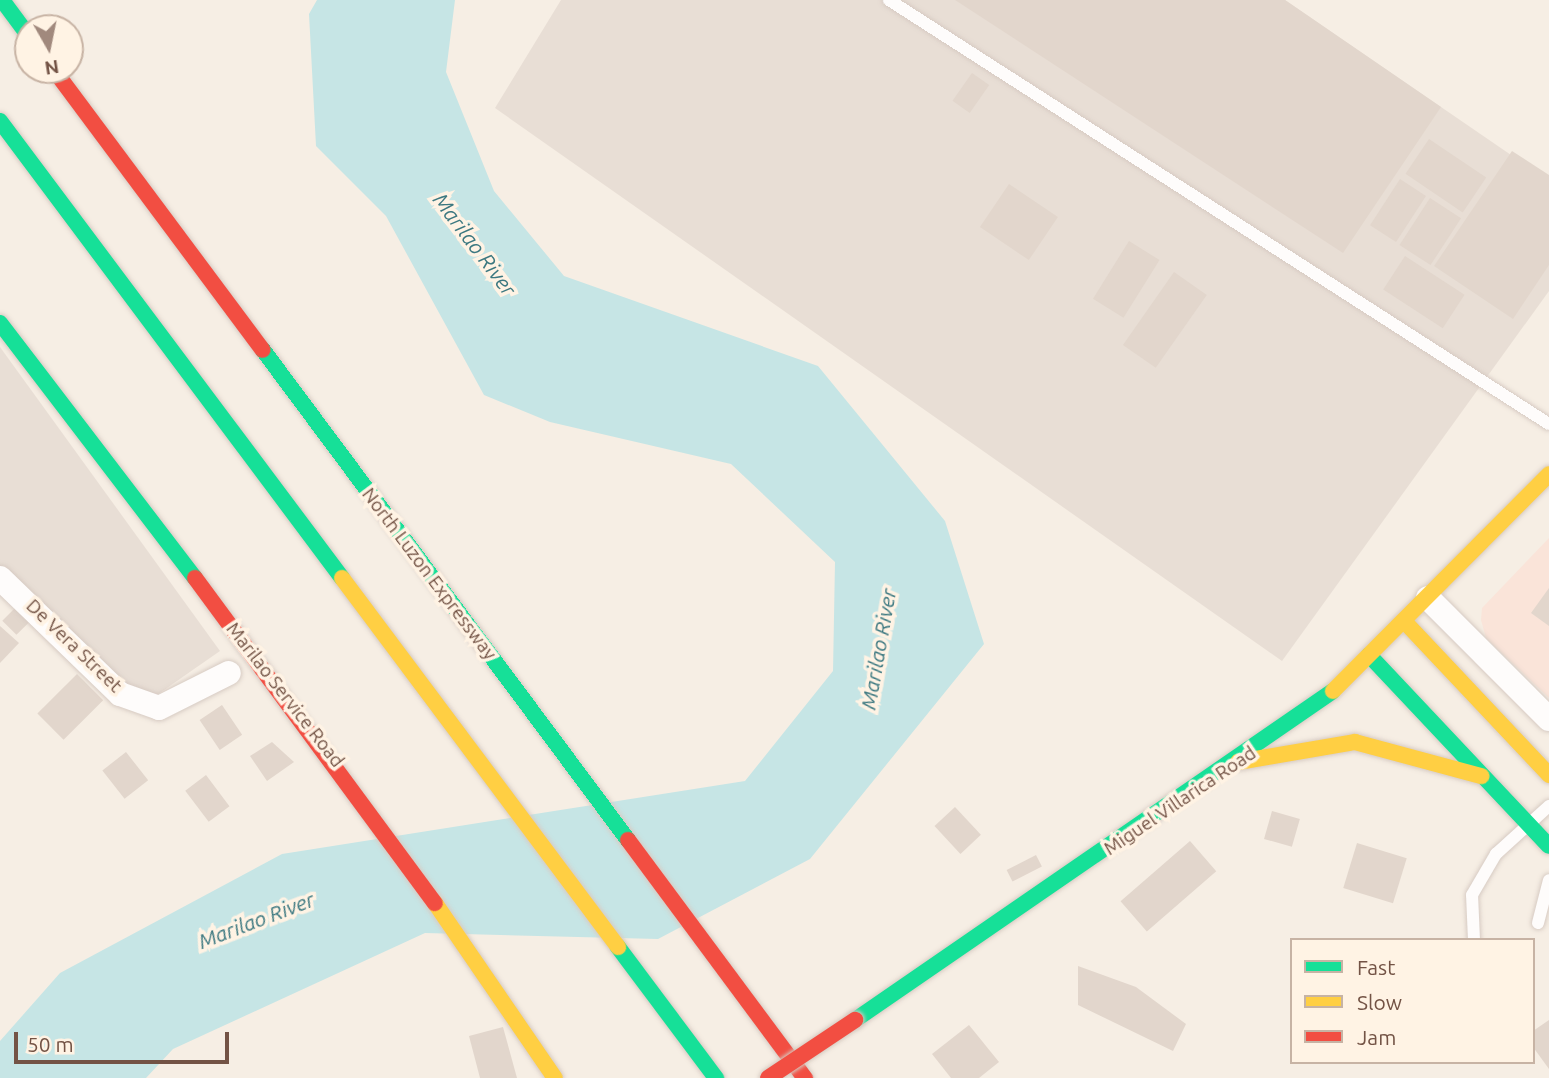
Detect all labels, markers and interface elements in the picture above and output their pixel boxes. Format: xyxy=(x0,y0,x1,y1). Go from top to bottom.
north arrow xyxy=(14,14,84,84)
text: N xyxy=(43,56,61,80)
water label: Marilao River xyxy=(428,188,522,300)
street label: North Luzon Expressway xyxy=(357,484,501,664)
water label: Marilao River xyxy=(855,587,901,711)
street label: De Vera Street xyxy=(21,595,127,697)
street label: Marilao Service Road xyxy=(221,618,349,772)
street label: Miguel Villarica Road xyxy=(1100,742,1260,860)
water label: Marilao River xyxy=(194,886,318,954)
legend xyxy=(1290,938,1535,1064)
text: Fast xyxy=(1357,955,1395,979)
text: Slow xyxy=(1357,990,1402,1014)
scale bar xyxy=(18,1018,233,1062)
text: Jam xyxy=(1357,1025,1396,1049)
text: 50 m xyxy=(27,1032,74,1056)

